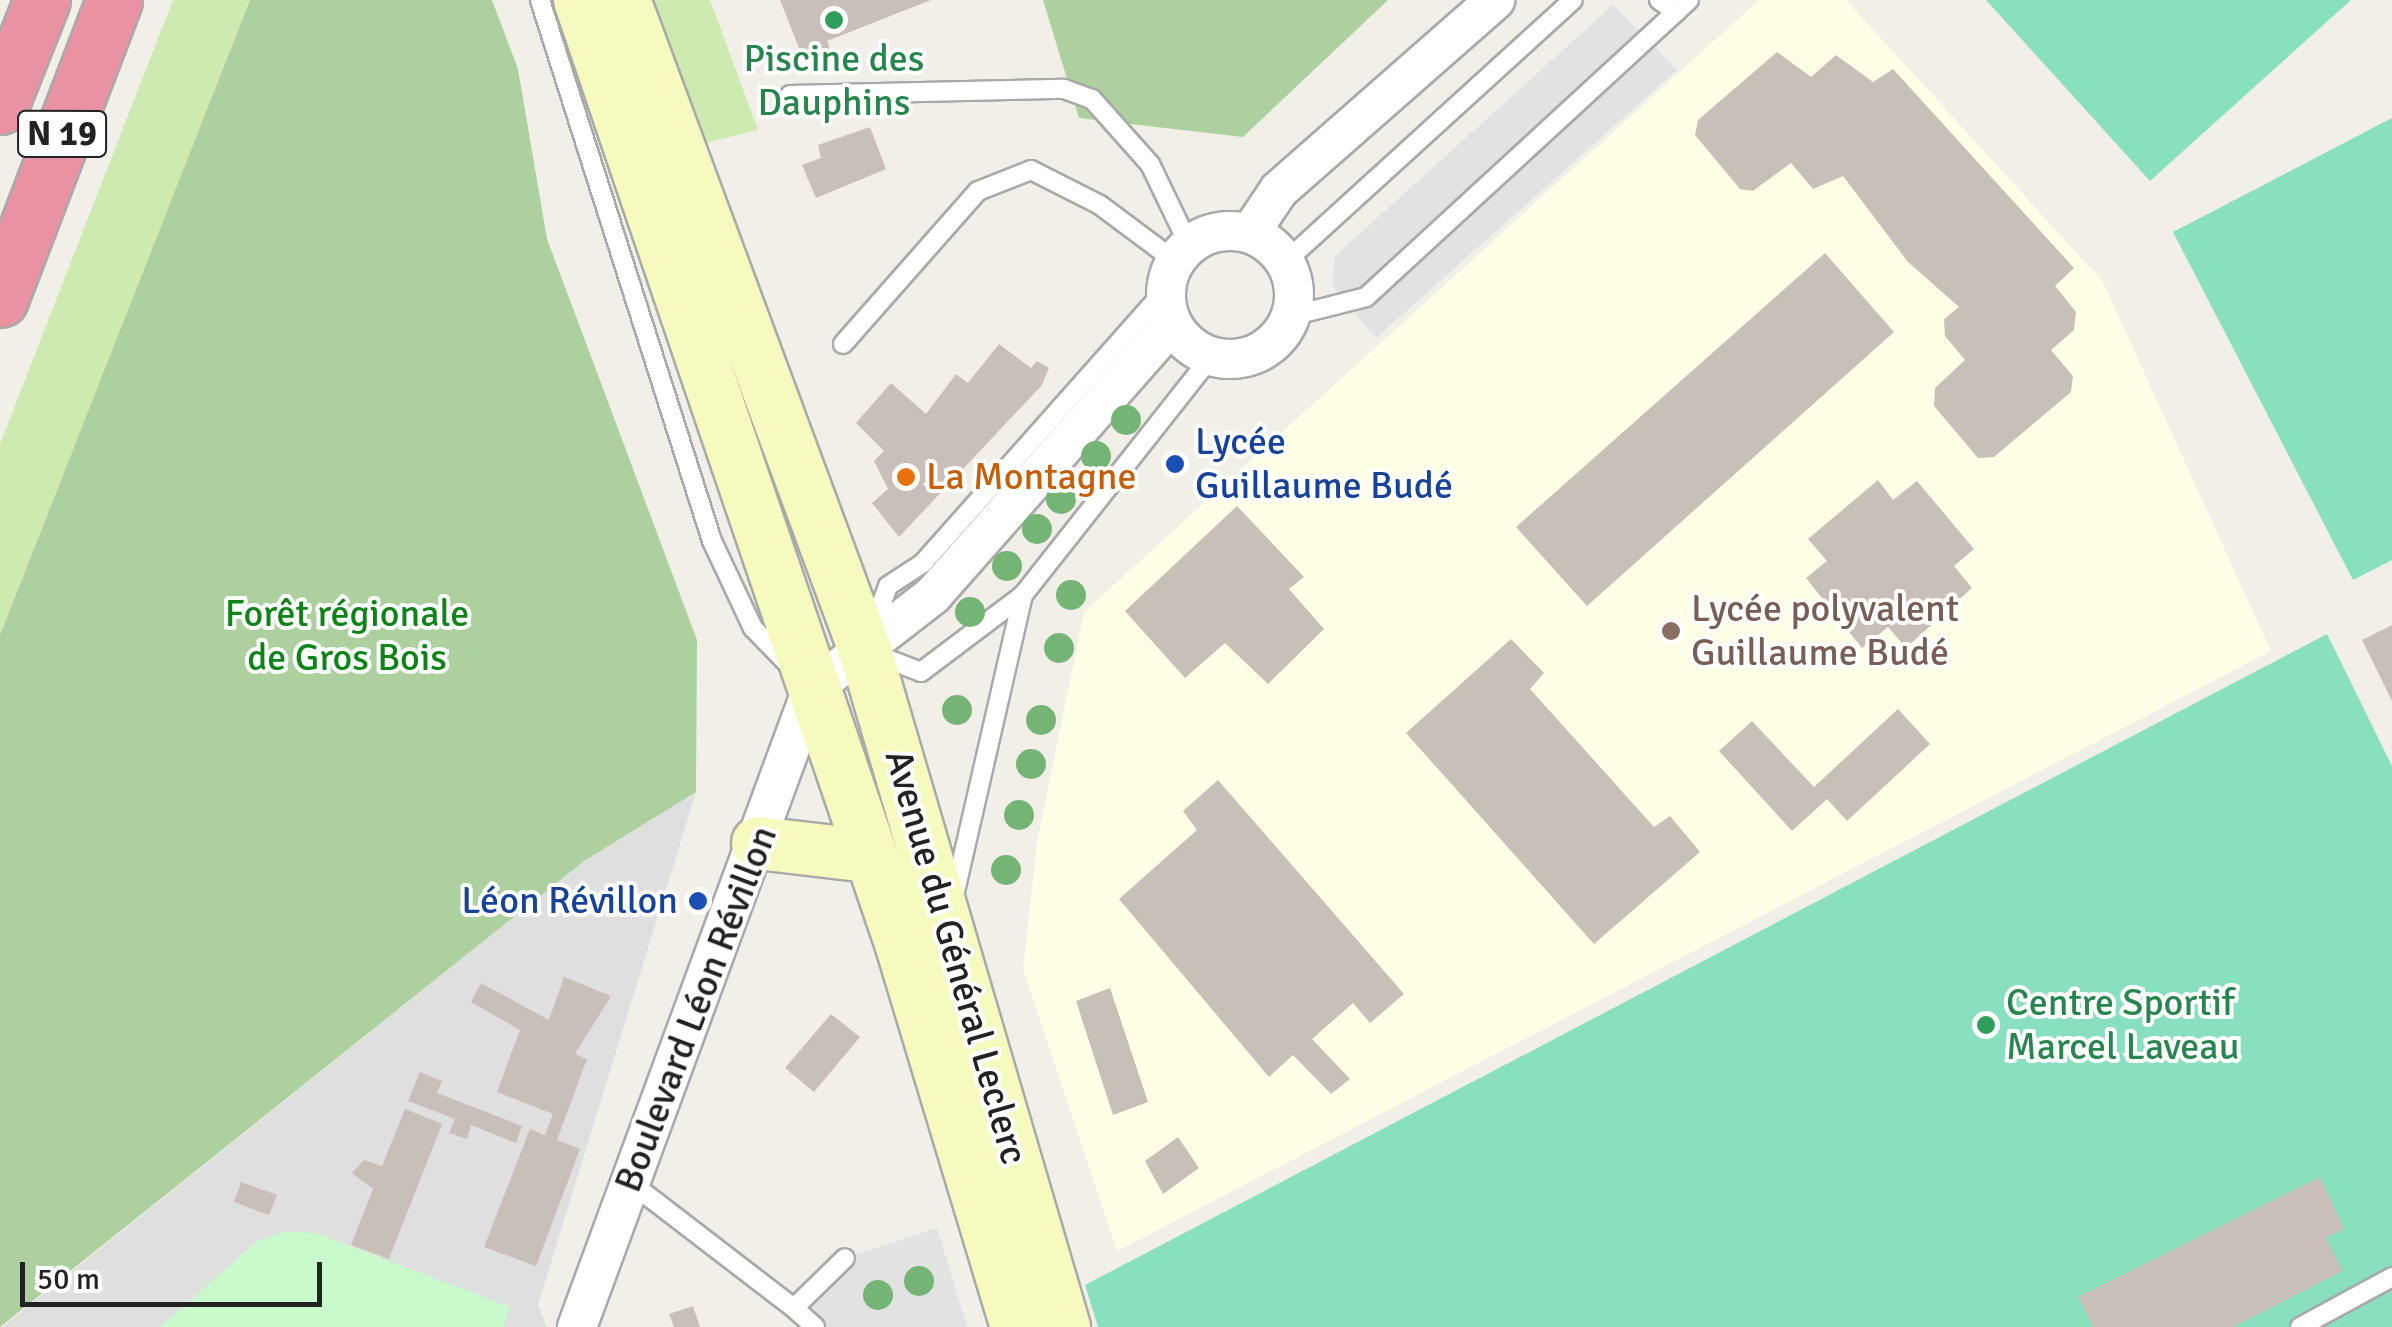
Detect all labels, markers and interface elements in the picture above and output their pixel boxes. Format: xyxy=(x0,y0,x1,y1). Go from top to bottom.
marker: Piscine des Dauphins xyxy=(823,9,845,31)
place label: Piscine des Dauphins xyxy=(744,36,924,125)
road number: N 19 xyxy=(17,104,107,164)
place label: Lycée Guillaume Budé xyxy=(1195,419,1453,508)
marker: Lycée Guillaume Budé xyxy=(1164,453,1186,475)
place label: La Montagne xyxy=(926,454,1136,500)
marker: La Montagne xyxy=(895,466,917,488)
place label: Lycée polyvalent Guillaume Budé xyxy=(1691,586,1959,676)
park label: Forêt régionale de Gros Bois xyxy=(225,591,469,680)
marker: Lycée polyvalent Guillaume Budé xyxy=(1660,620,1682,642)
street label: Avenue du Général Leclerc xyxy=(875,745,1037,1169)
street label: Boulevard Léon Révillon xyxy=(605,820,787,1198)
place label: Léon Révillon xyxy=(461,878,678,924)
marker: Léon Révillon xyxy=(687,890,709,912)
place label: Centre Sportif Marcel Laveau xyxy=(2006,980,2239,1070)
marker: Centre Sportif Marcel Laveau xyxy=(1975,1014,1997,1036)
scale bar xyxy=(25,1242,328,1304)
text: 50 m xyxy=(37,1261,100,1298)

